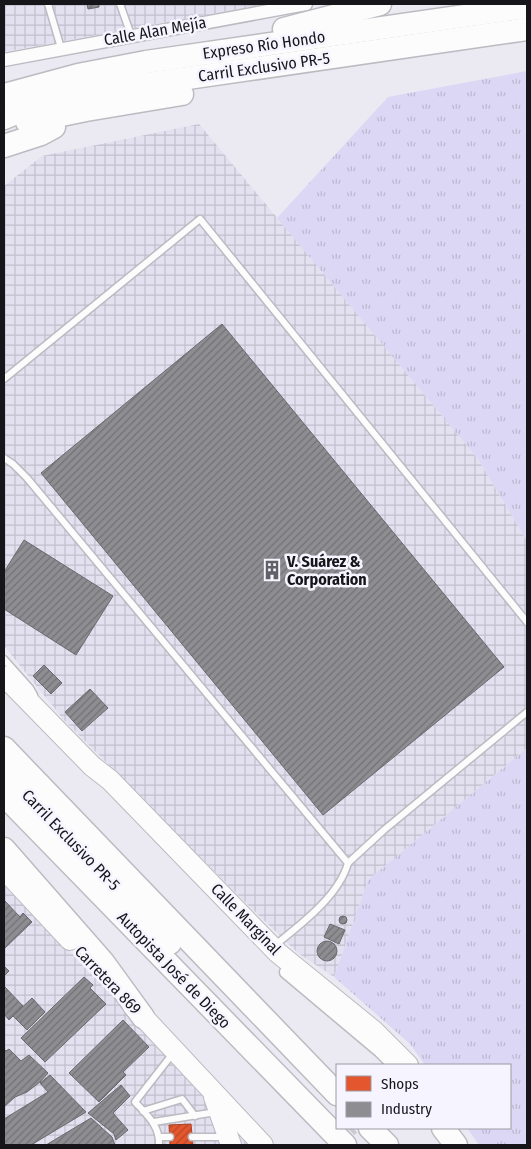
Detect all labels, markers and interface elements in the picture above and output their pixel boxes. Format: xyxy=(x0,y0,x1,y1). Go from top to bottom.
street label: Calle Alan Mejía xyxy=(102,13,208,49)
street label: Expreso Río Hondo xyxy=(202,27,326,63)
street label: Carril Exclusivo PR-5 xyxy=(197,48,331,86)
place label: V. Suárez & Corporation xyxy=(286,552,367,589)
building icon: V. Suárez & Corporation xyxy=(261,559,283,581)
street label: Carril Exclusivo PR-5 xyxy=(18,786,124,894)
street label: Calle Marginal xyxy=(207,879,285,959)
street label: Autopista José de Diego xyxy=(113,908,235,1032)
street label: Carretera 869 xyxy=(71,942,145,1018)
legend xyxy=(336,1064,511,1129)
text: Shops xyxy=(381,1075,419,1093)
text: Industry xyxy=(381,1100,432,1118)

